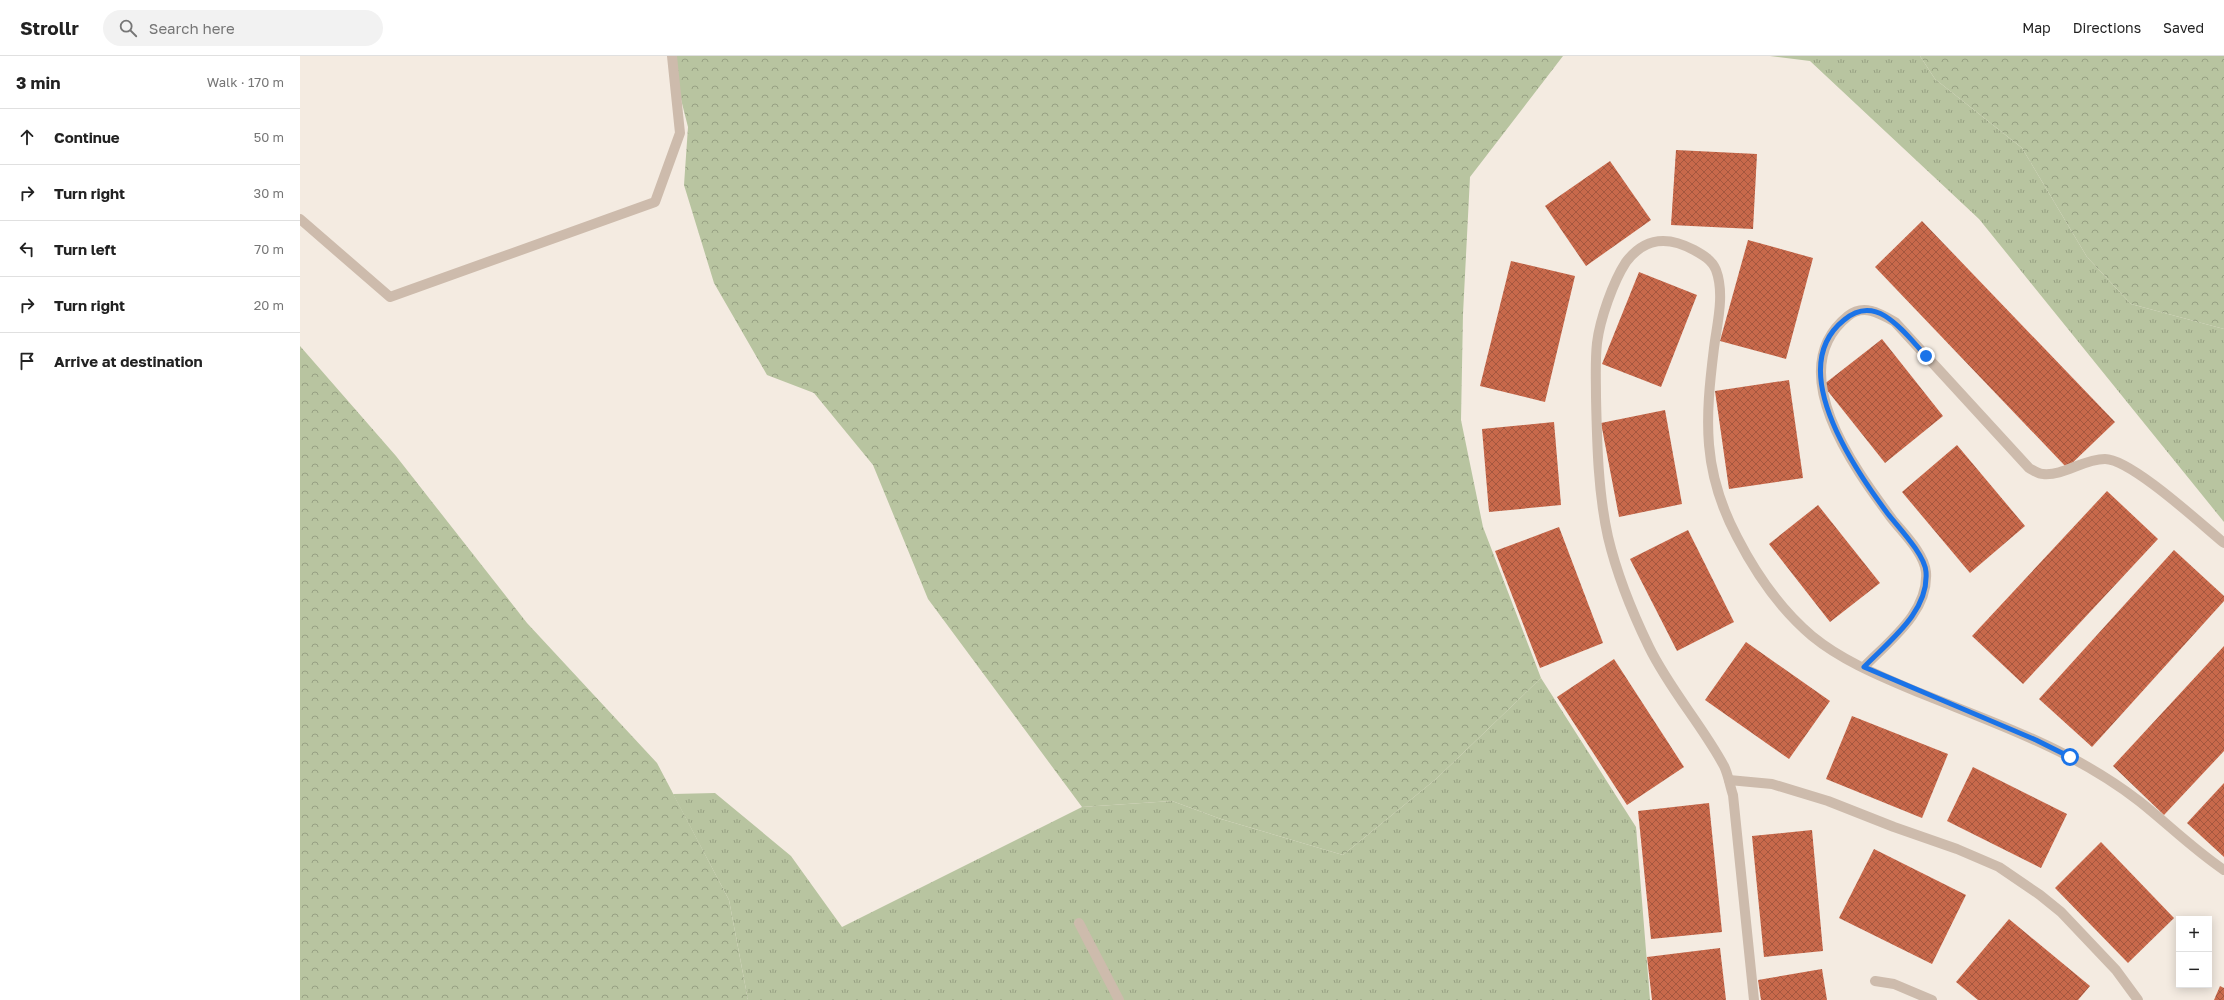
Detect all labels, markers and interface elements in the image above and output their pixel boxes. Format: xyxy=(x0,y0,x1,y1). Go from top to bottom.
search box xyxy=(103,10,383,46)
text: Strollr xyxy=(20,16,79,39)
icon: search xyxy=(117,17,139,39)
text: Search here xyxy=(149,19,235,37)
text: Map xyxy=(2022,19,2051,36)
text: Directions xyxy=(2073,19,2141,36)
text: Saved xyxy=(2163,19,2204,36)
text: 3 min xyxy=(16,72,60,93)
text: Walk · 170 m xyxy=(207,74,284,90)
icon: ahead xyxy=(16,126,38,148)
text: Continue xyxy=(54,128,120,146)
text: 50 m xyxy=(254,129,284,145)
icon: right xyxy=(16,182,38,204)
text: Turn right xyxy=(54,184,125,202)
text: 30 m xyxy=(254,185,284,201)
icon: left xyxy=(16,238,38,260)
text: Turn left xyxy=(54,240,116,258)
text: 70 m xyxy=(254,241,284,257)
icon: right xyxy=(16,294,38,316)
text: Turn right xyxy=(54,296,125,314)
text: 20 m xyxy=(254,297,284,313)
route end xyxy=(1917,347,1935,365)
icon: arrive xyxy=(16,350,38,372)
text: Arrive at destination xyxy=(54,352,203,370)
route start xyxy=(2061,748,2079,766)
map controls xyxy=(2176,916,2212,988)
button: + xyxy=(2176,916,2212,952)
button: − xyxy=(2176,952,2212,988)

